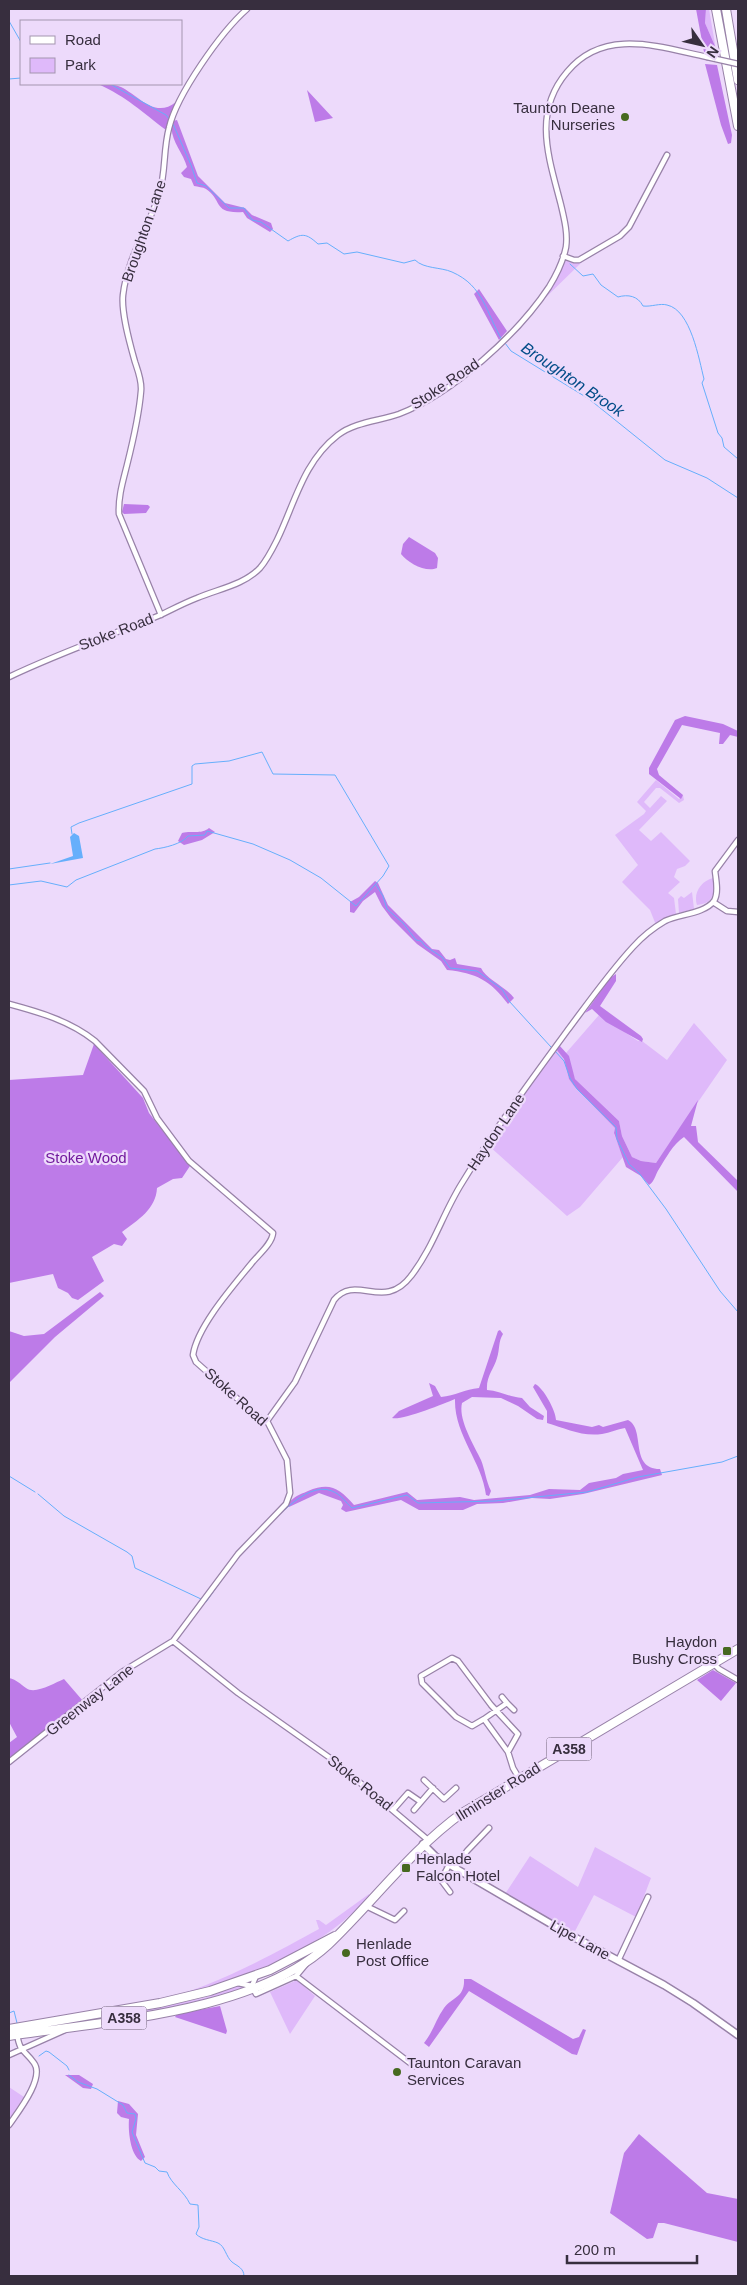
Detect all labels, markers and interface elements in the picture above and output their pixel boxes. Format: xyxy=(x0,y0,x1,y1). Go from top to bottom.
legend xyxy=(20,20,182,85)
north arrow xyxy=(677,20,727,70)
text: Road xyxy=(65,31,101,48)
text: N xyxy=(703,44,722,61)
text: Park xyxy=(65,56,96,73)
place label: Taunton Deane Nurseries xyxy=(513,99,615,133)
marker: Taunton Deane Nurseries xyxy=(619,111,631,123)
street label: Broughton Lane xyxy=(118,178,169,284)
water label: Broughton Brook xyxy=(518,339,628,421)
street label: Stoke Road xyxy=(407,355,482,413)
street label: Stoke Road xyxy=(76,610,155,654)
street label: Haydon Lane xyxy=(464,1090,528,1173)
park label: Stoke Wood xyxy=(45,1149,127,1166)
street label: Stoke Road xyxy=(202,1364,271,1429)
place label: Haydon Bushy Cross xyxy=(632,1633,717,1667)
marker: Haydon Bushy Cross xyxy=(721,1645,733,1657)
street label: Greenway Lane xyxy=(43,1660,137,1739)
road number: A358 xyxy=(546,1738,592,1760)
street label: Stoke Road xyxy=(325,1751,396,1814)
street label: Ilminster Road xyxy=(452,1759,543,1824)
place label: Henlade Falcon Hotel xyxy=(416,1850,500,1884)
marker: Henlade Falcon Hotel xyxy=(400,1862,412,1874)
street label: Lipe Lane xyxy=(547,1916,613,1963)
place label: Henlade Post Office xyxy=(356,1935,429,1969)
marker: Henlade Post Office xyxy=(340,1947,352,1959)
road number: A358 xyxy=(102,2006,146,2030)
place label: Taunton Caravan Services xyxy=(407,2054,521,2088)
marker: Taunton Caravan Services xyxy=(391,2066,403,2078)
scale bar xyxy=(567,2232,697,2264)
text: 200 m xyxy=(574,2241,616,2258)

